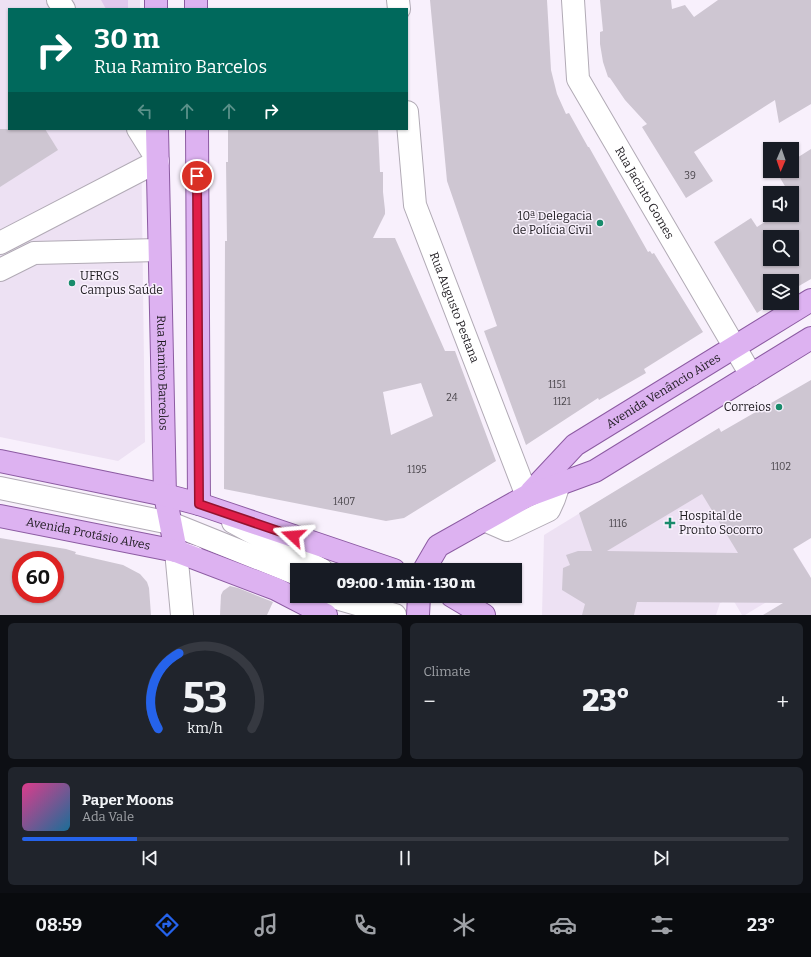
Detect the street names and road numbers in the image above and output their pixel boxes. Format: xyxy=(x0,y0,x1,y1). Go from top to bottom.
street label: Rua Jacinto Gomes xyxy=(612,144,677,242)
street label: Rua Augusto Pestana xyxy=(427,250,482,365)
street label: Rua Ramiro Barcelos xyxy=(154,315,171,431)
street label: Avenida Venâncio Aires xyxy=(604,350,723,431)
street label: Avenida Protásio Alves xyxy=(25,514,152,553)

